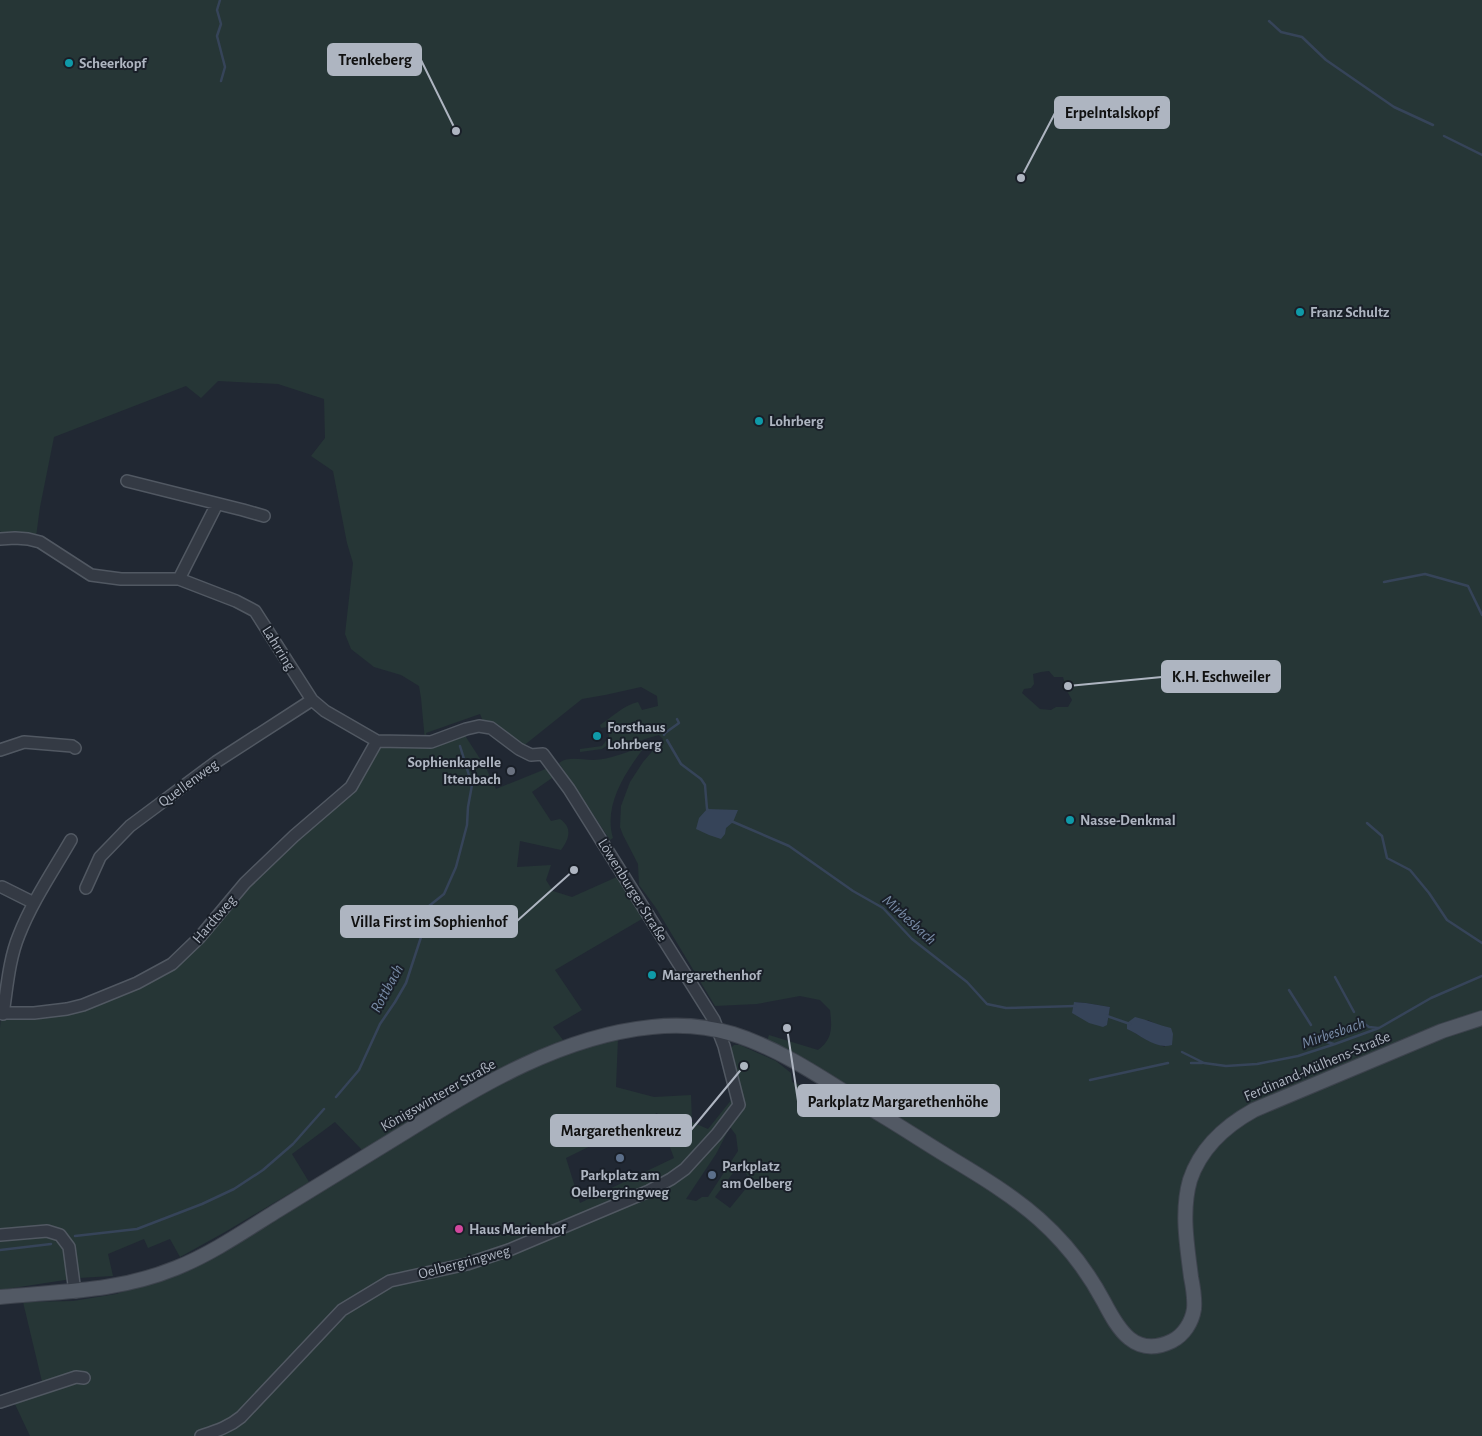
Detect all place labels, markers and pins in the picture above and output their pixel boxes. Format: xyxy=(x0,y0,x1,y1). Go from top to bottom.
callout: Trenkeberg xyxy=(328,44,421,75)
place label: Scheerkopf xyxy=(79,56,147,71)
marker: Scheerkopf xyxy=(63,57,75,69)
callout: Erpelntalskopf xyxy=(1055,97,1169,128)
place label: Franz Schultz xyxy=(1310,305,1389,320)
marker: Franz Schultz xyxy=(1294,306,1306,318)
place label: Lohrberg xyxy=(769,414,824,429)
marker: Lohrberg xyxy=(753,415,765,427)
callout: K.H. Eschweiler xyxy=(1162,661,1280,692)
place label: Forsthaus Lohrberg xyxy=(607,720,666,752)
marker: Forsthaus Lohrberg xyxy=(591,730,603,742)
place label: Sophienkapelle Ittenbach xyxy=(408,755,501,787)
marker: Sophienkapelle Ittenbach xyxy=(505,765,517,777)
place label: Nasse-Denkmal xyxy=(1080,813,1176,828)
marker: Nasse-Denkmal xyxy=(1064,814,1076,826)
callout: Villa First im Sophienhof xyxy=(341,906,517,937)
place label: Margarethenhof xyxy=(662,968,762,983)
marker: Margarethenhof xyxy=(646,969,658,981)
callout: Parkplatz Margarethenhöhe xyxy=(798,1085,999,1116)
callout: Margarethenkreuz xyxy=(551,1115,691,1146)
marker: Parkplatz am Oelbergringweg xyxy=(614,1152,626,1164)
place label: Parkplatz am Oelberg xyxy=(722,1159,792,1191)
place label: Parkplatz am Oelbergringweg xyxy=(571,1168,669,1200)
marker: Parkplatz am Oelberg xyxy=(706,1169,718,1181)
place label: Haus Marienhof xyxy=(469,1222,566,1237)
marker: Haus Marienhof xyxy=(453,1223,465,1235)

